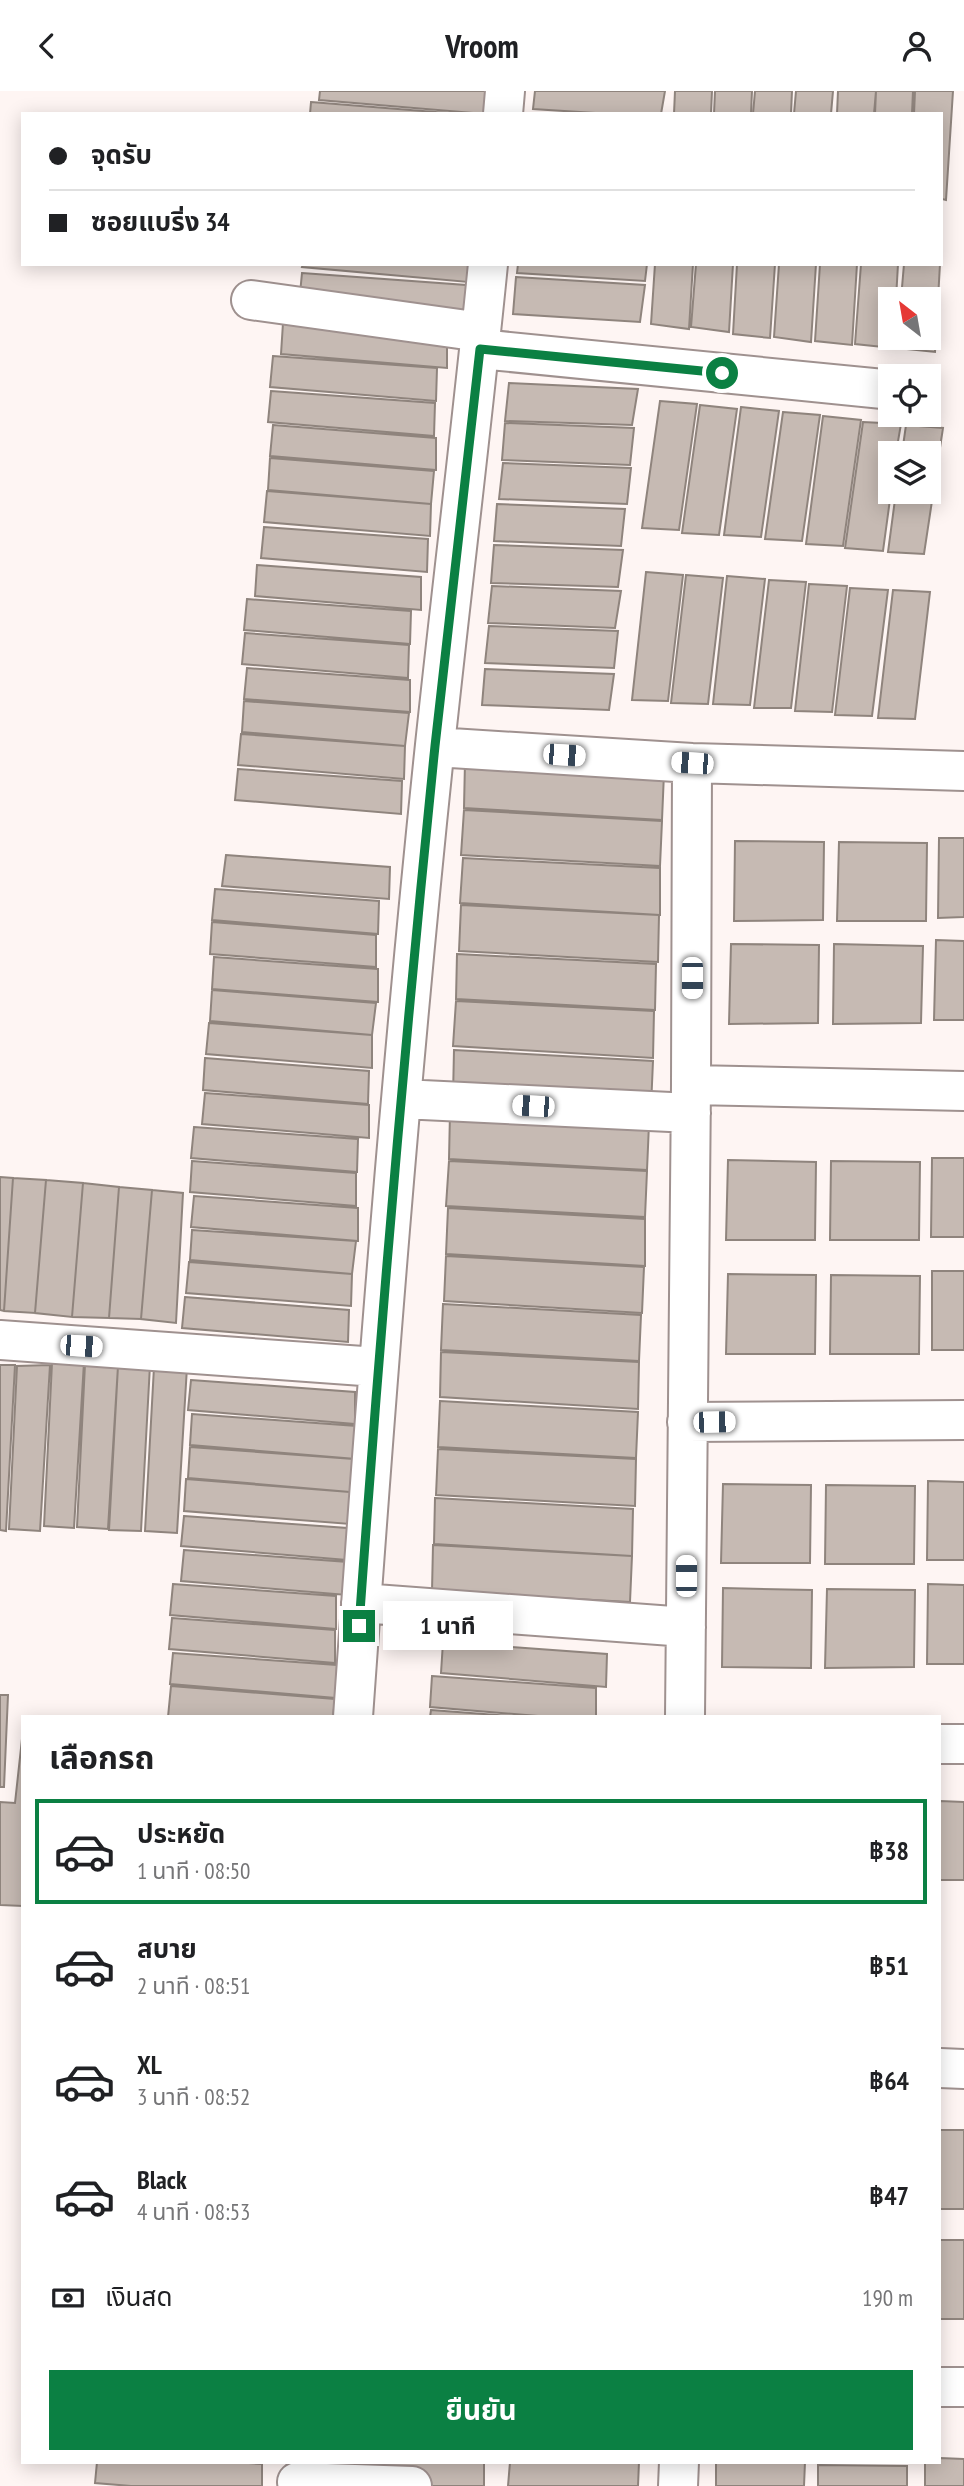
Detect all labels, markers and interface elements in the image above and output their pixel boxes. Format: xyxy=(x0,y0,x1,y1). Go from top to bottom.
text: Vroom xyxy=(445,25,519,67)
icon: back xyxy=(28,27,66,65)
icon: person xyxy=(898,27,936,65)
text: จุดรับ xyxy=(91,138,152,171)
text: ซอยแบริ่ง 34 xyxy=(91,205,230,238)
north arrow xyxy=(878,287,942,350)
map controls xyxy=(878,287,941,504)
route start xyxy=(706,357,738,389)
button: locate xyxy=(878,364,941,427)
button: layers xyxy=(878,441,941,504)
car xyxy=(543,743,586,767)
car xyxy=(671,751,714,775)
car xyxy=(682,957,703,999)
car xyxy=(512,1094,555,1118)
car xyxy=(60,1334,103,1358)
car xyxy=(693,1411,736,1433)
car xyxy=(676,1555,697,1597)
callout: 1 นาที xyxy=(384,1601,513,1651)
route end xyxy=(343,1610,375,1642)
text: 1 นาที xyxy=(420,1611,476,1640)
text: เลือกรถ xyxy=(49,1736,154,1778)
text: ประหยัด xyxy=(137,1817,225,1850)
icon: car xyxy=(53,1820,116,1883)
text: ฿38 xyxy=(869,1834,909,1867)
text: 1 นาที · 08:50 xyxy=(137,1856,250,1885)
text: สบาย xyxy=(137,1932,197,1965)
icon: car xyxy=(53,1935,116,1998)
text: ฿51 xyxy=(869,1949,909,1982)
text: 2 นาที · 08:51 xyxy=(137,1971,250,2000)
text: XL xyxy=(137,2048,162,2081)
icon: car xyxy=(53,2050,116,2113)
text: ฿64 xyxy=(869,2064,909,2097)
text: 3 นาที · 08:52 xyxy=(137,2082,250,2111)
text: Black xyxy=(137,2163,187,2196)
icon: car xyxy=(53,2165,116,2228)
text: ฿47 xyxy=(869,2179,909,2212)
text: 4 นาที · 08:53 xyxy=(137,2197,250,2226)
icon: cash xyxy=(49,2279,87,2317)
text: เงินสด xyxy=(105,2280,172,2313)
text: 190 m xyxy=(862,2283,913,2312)
button: ยืนยัน xyxy=(49,2370,913,2450)

